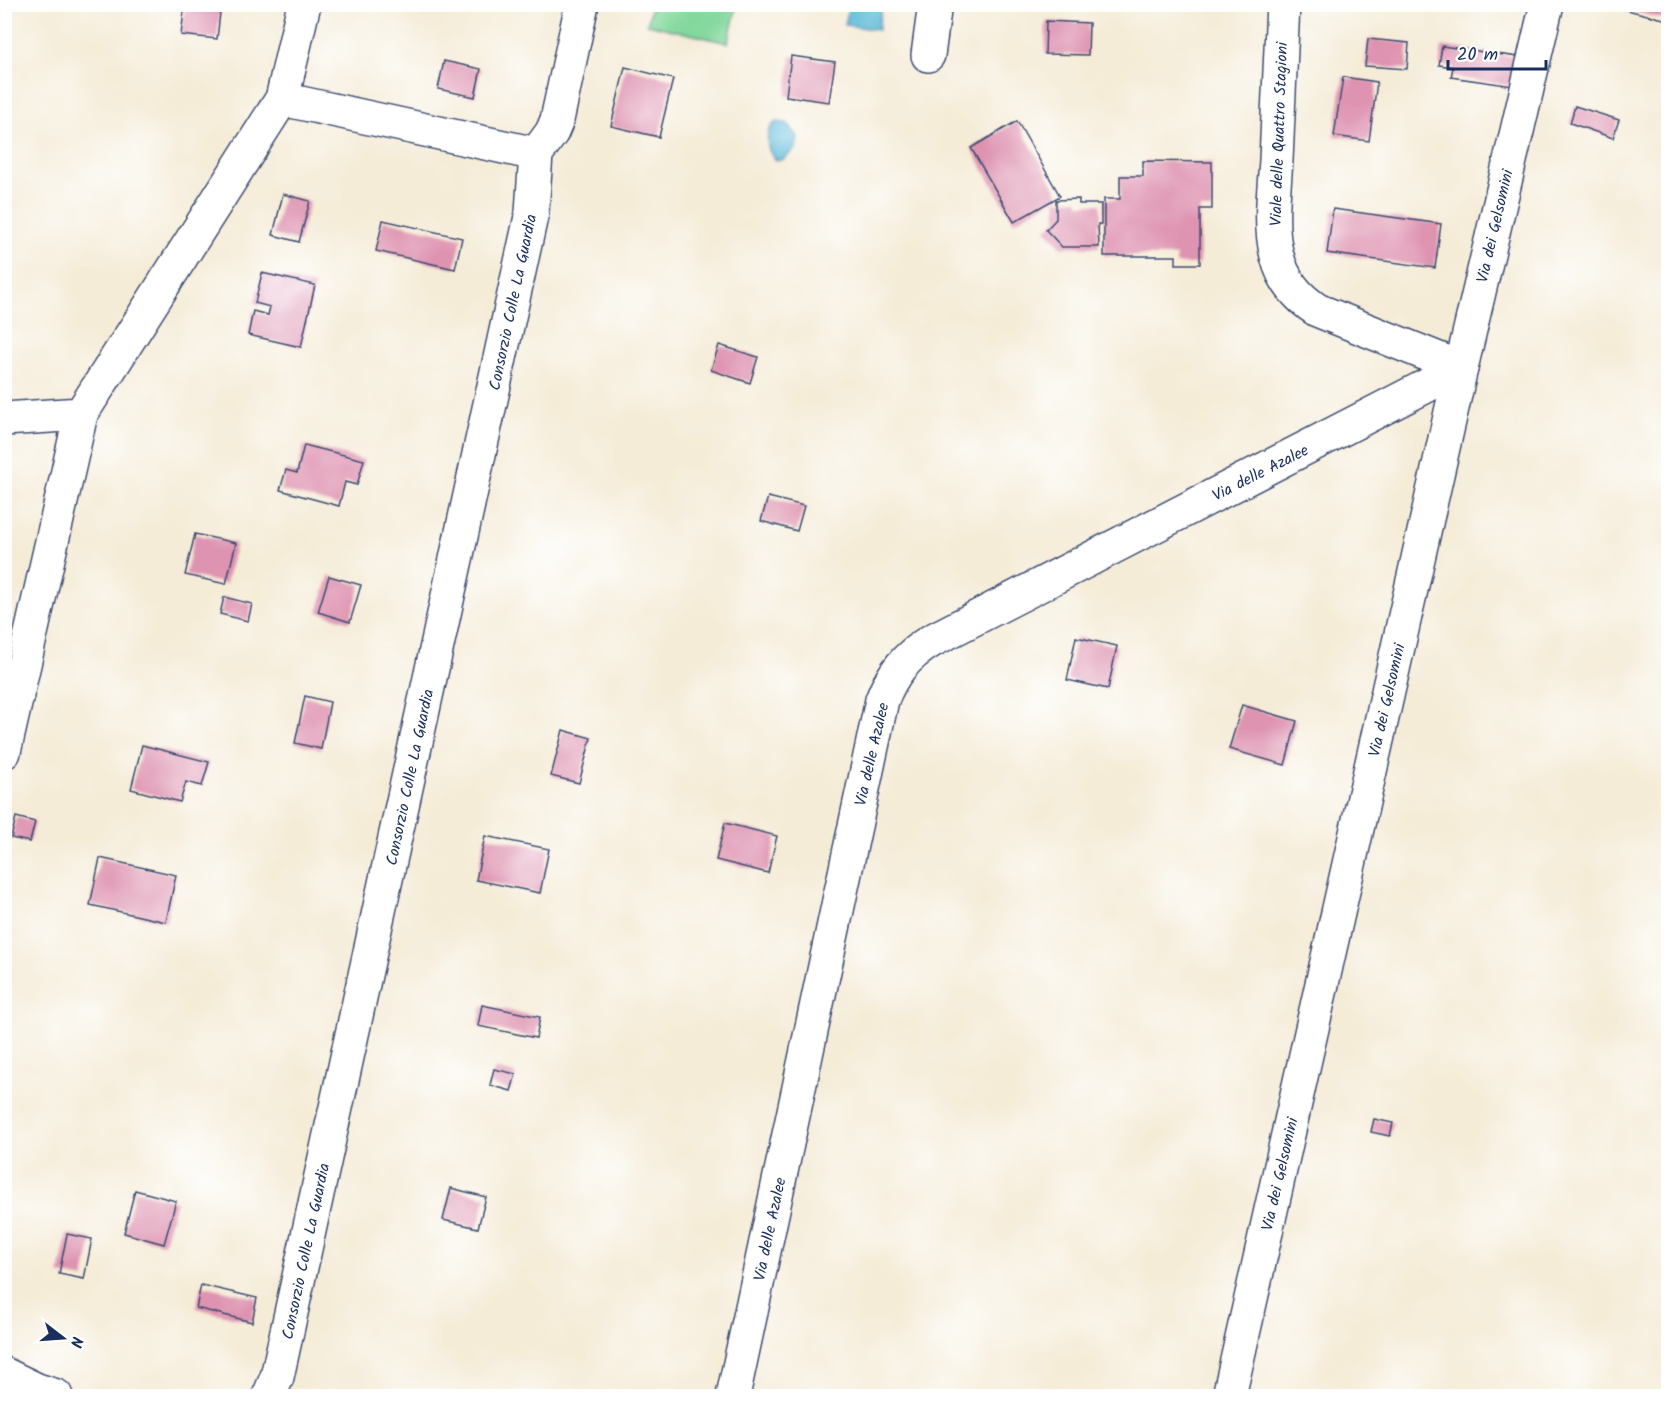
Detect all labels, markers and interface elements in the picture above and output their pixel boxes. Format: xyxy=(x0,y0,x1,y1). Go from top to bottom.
scale bar xyxy=(1448,33,1546,71)
street label: Viale delle Quattro Stagioni xyxy=(1264,40,1295,226)
text: 20 m xyxy=(1457,41,1498,70)
street label: Via dei Gelsomini xyxy=(1470,166,1521,285)
street label: Consorzio Colle La Guardia xyxy=(483,212,544,393)
street label: Via delle Azalee xyxy=(1208,438,1313,508)
street label: Via dei Gelsomini xyxy=(1362,640,1413,759)
street label: Consorzio Colle La Guardia xyxy=(380,687,441,868)
street label: Via delle Azalee xyxy=(848,700,897,809)
street label: Via dei Gelsomini xyxy=(1255,1114,1306,1233)
street label: Consorzio Colle La Guardia xyxy=(276,1161,337,1342)
street label: Via delle Azalee xyxy=(747,1175,794,1284)
north arrow xyxy=(33,1308,93,1368)
text: N xyxy=(62,1333,89,1350)

